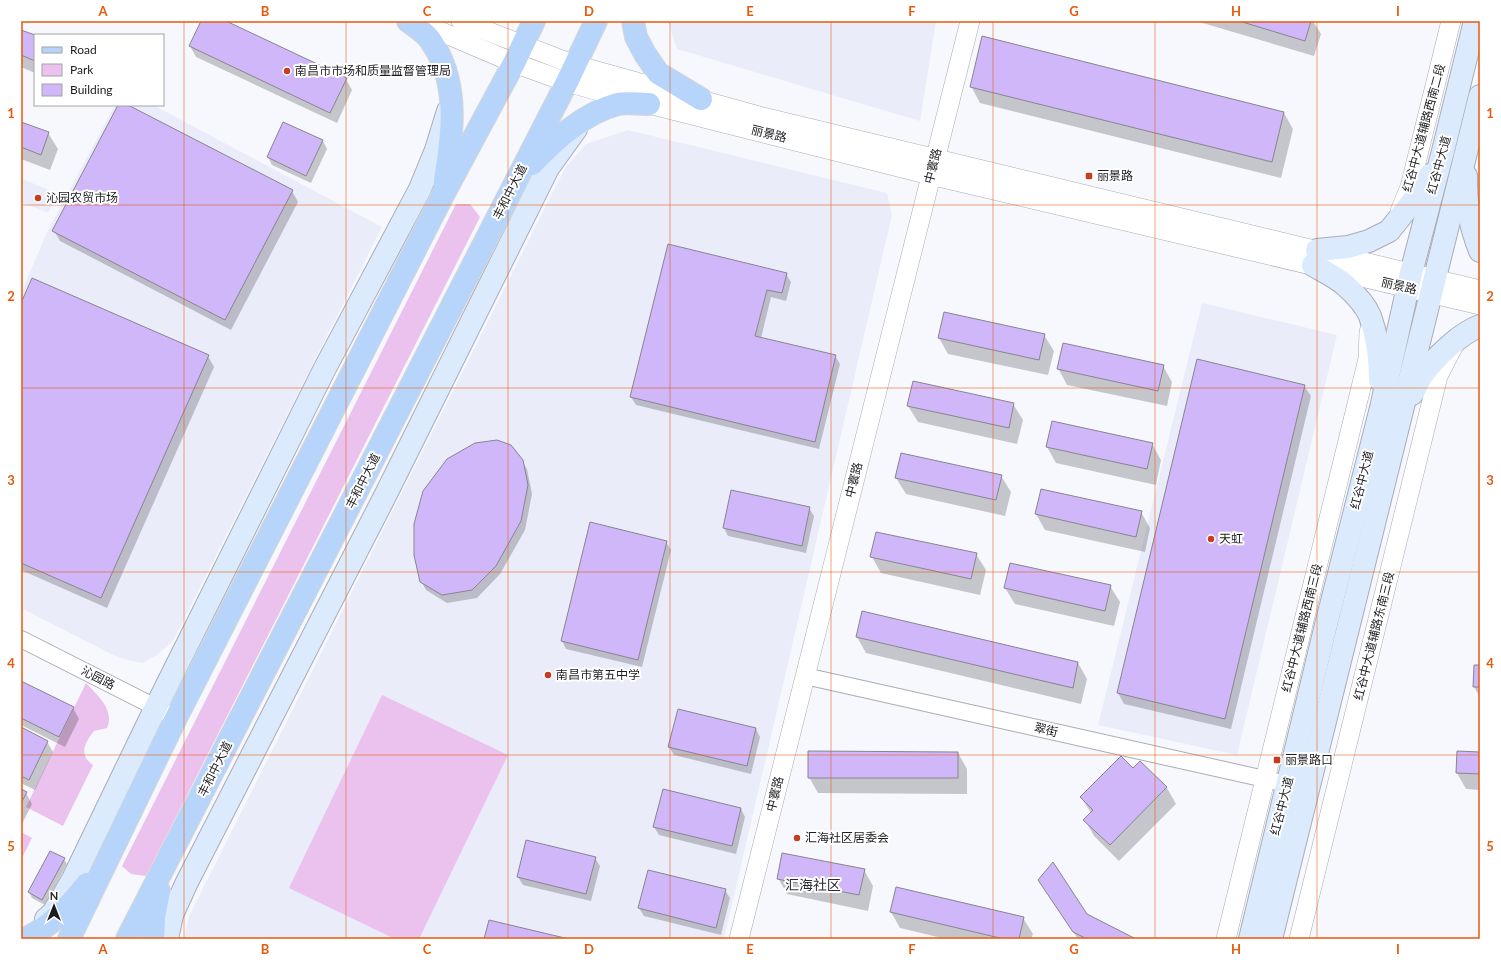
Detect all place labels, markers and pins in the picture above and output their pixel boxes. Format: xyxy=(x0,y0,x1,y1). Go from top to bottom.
place label: 南昌市市场和质量监督管理局 xyxy=(295,63,451,78)
marker: 南昌市市场和质量监督管理局 xyxy=(282,66,292,76)
place label: 丽景路 xyxy=(1097,168,1133,183)
marker: 丽景路 xyxy=(1084,171,1094,181)
place label: 沁园农贸市场 xyxy=(46,190,118,205)
marker: 沁园农贸市场 xyxy=(33,193,43,203)
place label: 天虹 xyxy=(1219,531,1243,546)
marker: 天虹 xyxy=(1206,534,1216,544)
place label: 南昌市第五中学 xyxy=(556,667,640,682)
marker: 南昌市第五中学 xyxy=(543,670,553,680)
place label: 丽景路口 xyxy=(1285,752,1333,767)
marker: 丽景路口 xyxy=(1272,755,1282,765)
place label: 汇海社区居委会 xyxy=(805,830,889,845)
marker: 汇海社区居委会 xyxy=(792,833,802,843)

